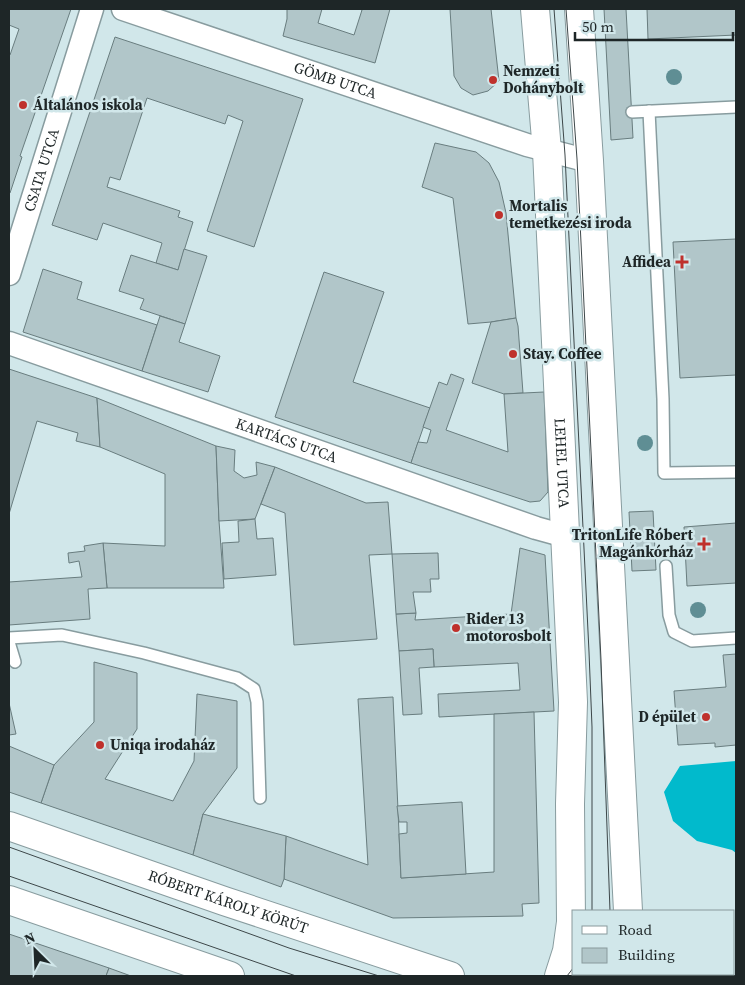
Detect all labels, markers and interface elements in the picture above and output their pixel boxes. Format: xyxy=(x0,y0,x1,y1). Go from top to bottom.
scale bar xyxy=(575,10,732,42)
text: 50 m xyxy=(582,16,614,37)
street label: GÖMB UTCA xyxy=(291,56,380,104)
place label: Nemzeti Dohánybolt xyxy=(503,60,584,98)
marker: Nemzeti Dohánybolt xyxy=(487,74,499,86)
place label: Általános iskola xyxy=(33,94,144,115)
marker: Általános iskola xyxy=(17,99,29,111)
street label: CSATA UTCA xyxy=(18,125,64,214)
place label: Mortalis temetkezési iroda xyxy=(509,195,633,233)
marker: Mortalis temetkezési iroda xyxy=(493,209,505,221)
place label: Affidea xyxy=(622,251,672,272)
marker: Affidea xyxy=(675,255,689,269)
place label: Stay. Coffee xyxy=(523,343,602,364)
marker: Stay. Coffee xyxy=(507,348,519,360)
street label: KARTÁCS UTCA xyxy=(233,412,340,467)
street label: LEHEL UTCA xyxy=(550,418,575,509)
place label: TritonLife Róbert Magánkórház xyxy=(572,524,694,562)
marker: TritonLife Róbert Magánkórház xyxy=(697,537,711,551)
place label: Rider 13 motorosbolt xyxy=(466,608,552,646)
marker: Rider 13 motorosbolt xyxy=(450,622,462,634)
place label: D épület xyxy=(638,706,697,727)
marker: D épület xyxy=(700,711,712,723)
place label: Uniqa irodaház xyxy=(110,734,215,755)
marker: Uniqa irodaház xyxy=(94,739,106,751)
street label: RÓBERT KÁROLY KÖRÚT xyxy=(145,864,311,938)
legend xyxy=(572,910,735,975)
text: Road xyxy=(618,919,652,940)
north arrow xyxy=(10,925,60,975)
text: N xyxy=(21,927,38,949)
text: Building xyxy=(618,944,675,965)

